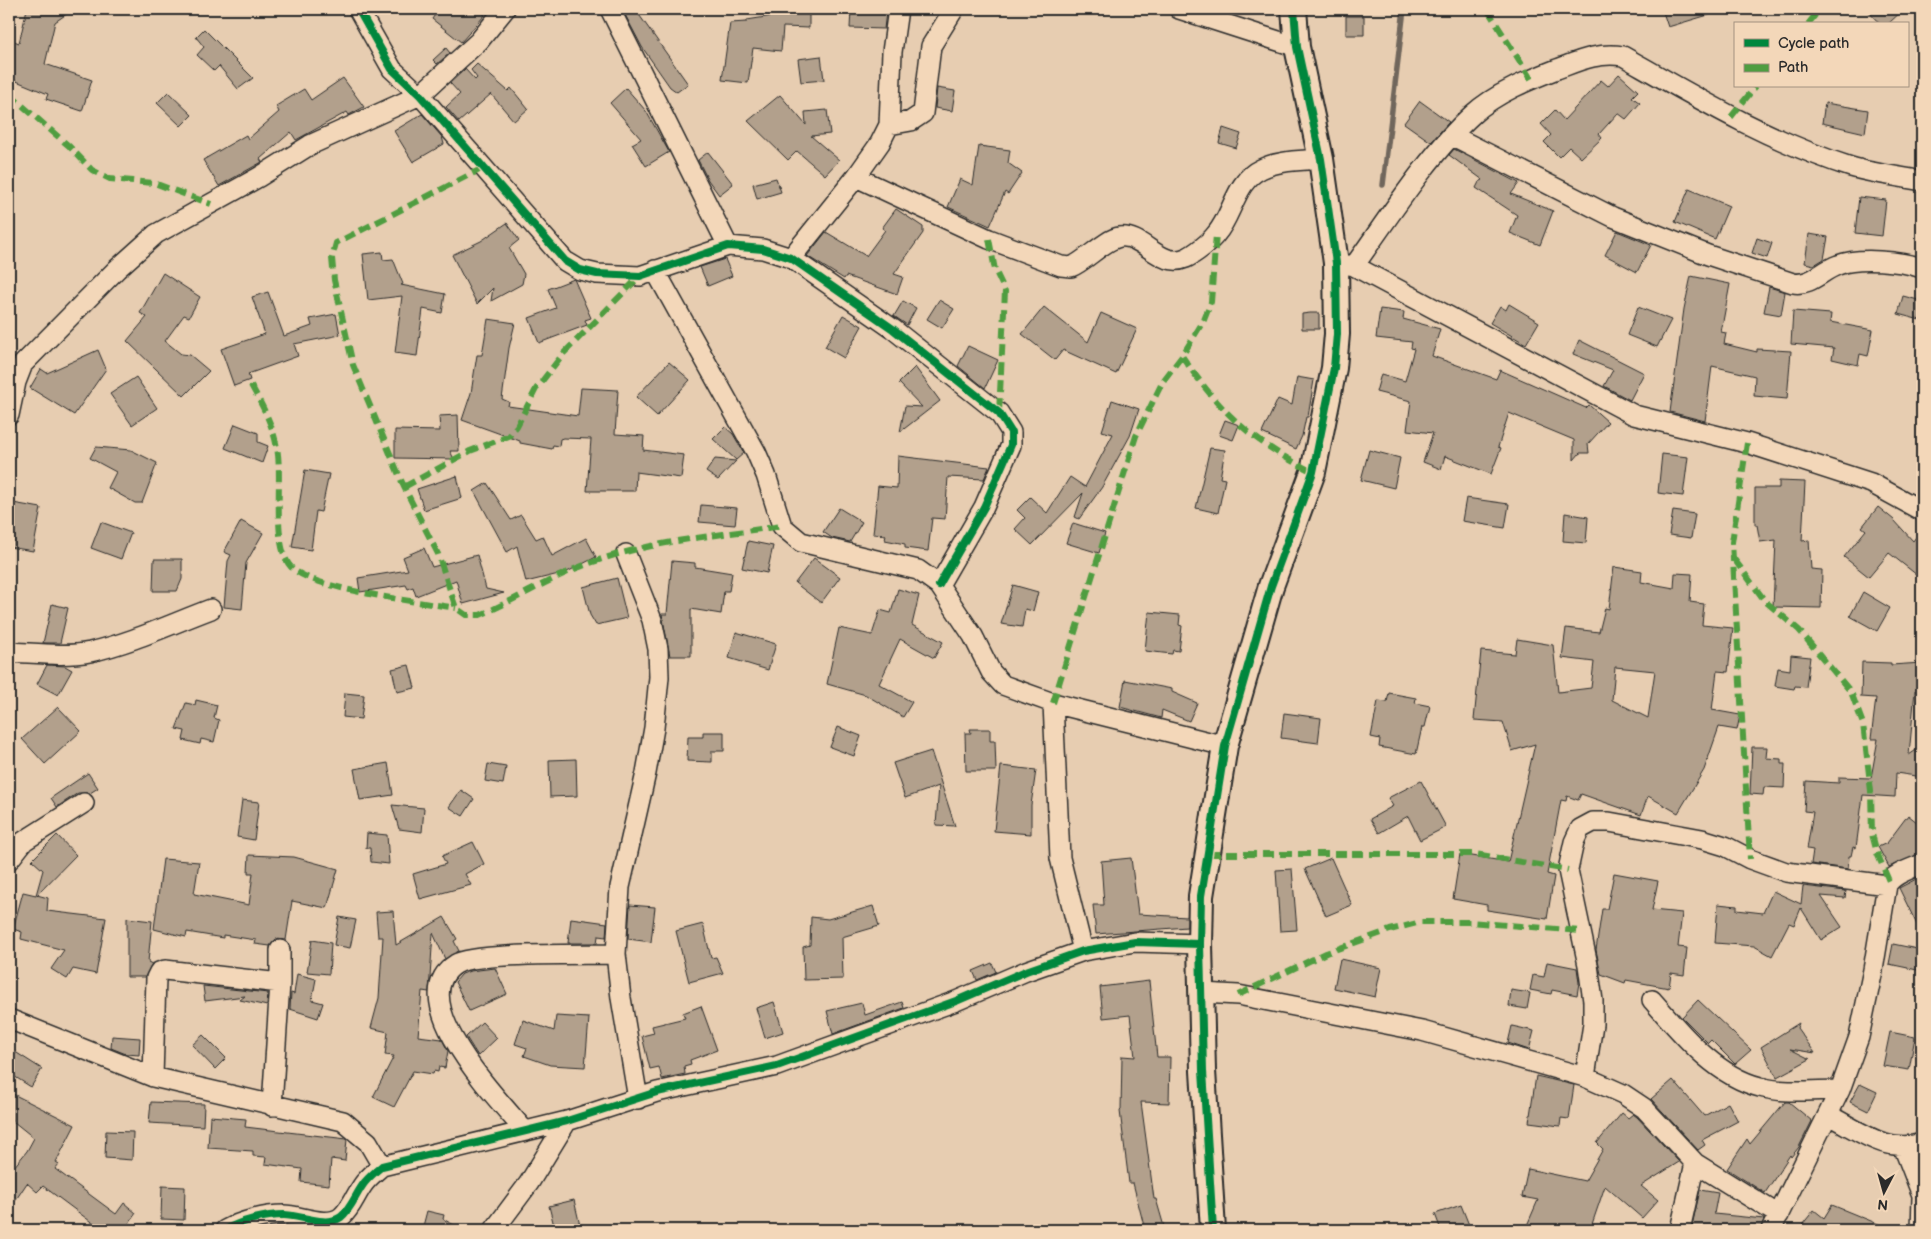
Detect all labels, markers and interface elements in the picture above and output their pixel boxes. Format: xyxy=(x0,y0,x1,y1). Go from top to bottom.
legend xyxy=(1734,22,1908,88)
text: Cycle path xyxy=(1778,34,1849,53)
text: Path xyxy=(1778,58,1808,77)
north arrow xyxy=(1858,1166,1908,1216)
text: N xyxy=(1877,1195,1889,1213)

